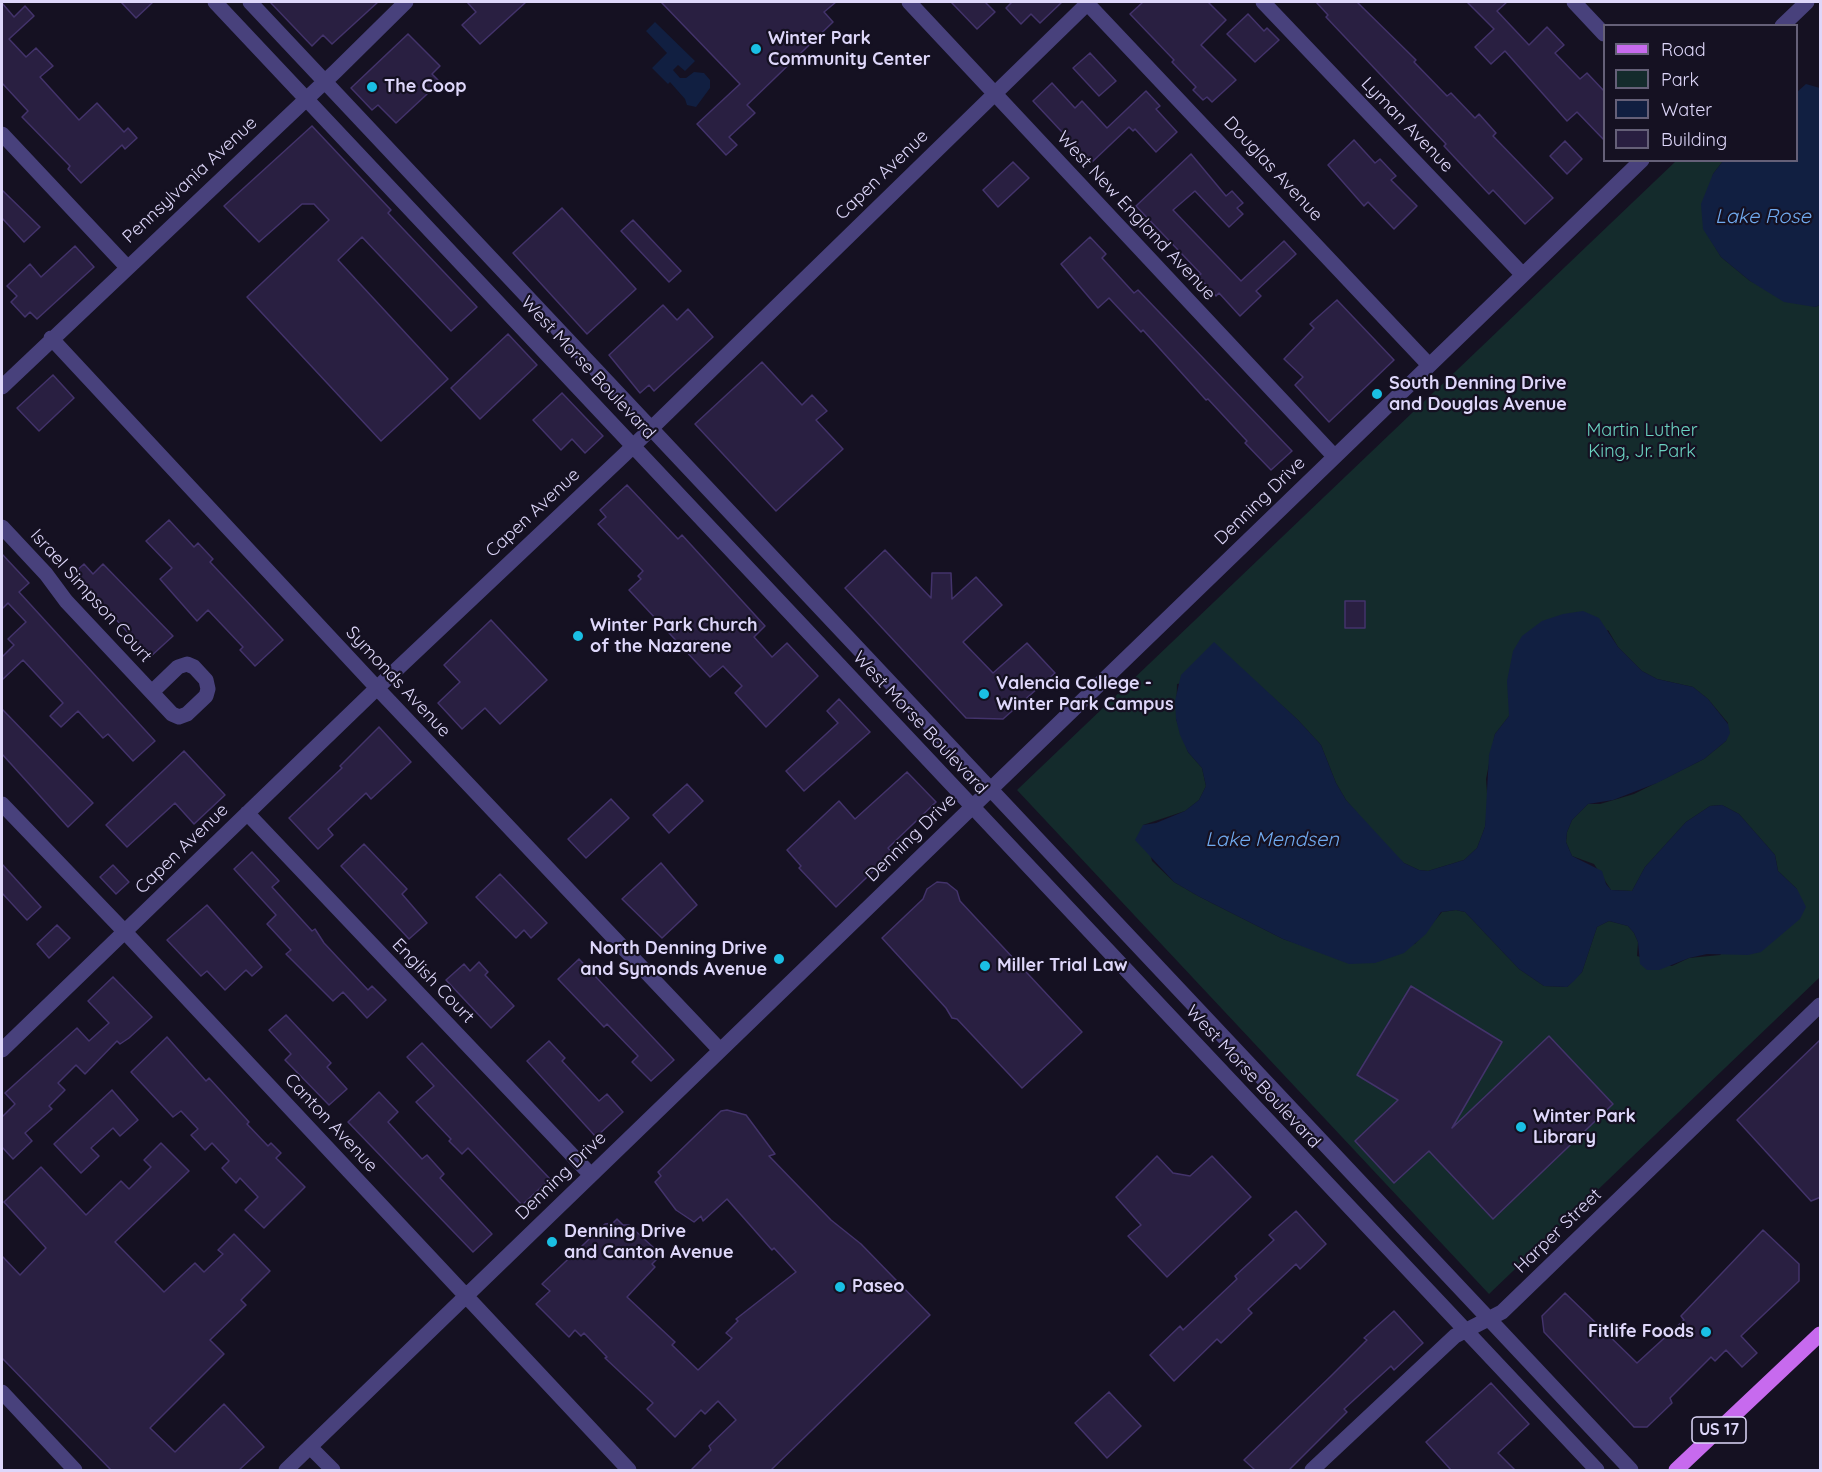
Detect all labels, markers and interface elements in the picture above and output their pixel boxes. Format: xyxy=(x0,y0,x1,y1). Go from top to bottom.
legend xyxy=(1603,24,1798,162)
place label: Winter Park Community Center xyxy=(768,28,931,70)
text: Road xyxy=(1661,38,1706,61)
marker: Winter Park Community Center xyxy=(749,42,763,56)
text: Park xyxy=(1661,68,1699,91)
street label: Lyman Avenue xyxy=(1356,73,1458,177)
place label: The Coop xyxy=(384,76,467,98)
marker: The Coop xyxy=(365,80,379,94)
text: Water xyxy=(1661,98,1712,121)
street label: Pennsylvania Avenue xyxy=(118,112,262,248)
street label: Douglas Avenue xyxy=(1219,112,1327,226)
street label: Capen Avenue xyxy=(831,125,933,225)
street label: West New England Avenue xyxy=(1052,127,1220,305)
text: Building xyxy=(1661,128,1727,151)
water label: Lake Rose xyxy=(1715,205,1811,229)
street label: West Morse Boulevard xyxy=(516,292,660,444)
place label: South Denning Drive and Douglas Avenue xyxy=(1389,373,1567,416)
marker: South Denning Drive and Douglas Avenue xyxy=(1370,387,1384,401)
park label: Martin Luther King, Jr. Park xyxy=(1586,420,1698,462)
street label: Denning Drive xyxy=(1210,452,1310,550)
street label: Capen Avenue xyxy=(482,464,584,562)
street label: Israel Simpson Court xyxy=(26,525,156,667)
place label: Winter Park Church of the Nazarene xyxy=(590,615,758,658)
street label: Symonds Avenue xyxy=(341,622,455,742)
marker: Winter Park Church of the Nazarene xyxy=(571,629,585,643)
street label: West Morse Boulevard xyxy=(848,647,992,799)
place label: Valencia College - Winter Park Campus xyxy=(996,673,1174,716)
marker: Valencia College - Winter Park Campus xyxy=(977,687,991,701)
street label: Denning Drive xyxy=(861,789,961,887)
street label: Capen Avenue xyxy=(131,799,233,899)
water label: Lake Mendsen xyxy=(1205,828,1339,852)
street label: English Court xyxy=(387,934,479,1028)
place label: North Denning Drive and Symonds Avenue xyxy=(580,938,767,980)
marker: North Denning Drive and Symonds Avenue xyxy=(772,952,786,966)
place label: Miller Trial Law xyxy=(997,955,1128,977)
marker: Miller Trial Law xyxy=(978,959,992,973)
street label: West Morse Boulevard xyxy=(1181,1001,1325,1153)
street label: Canton Avenue xyxy=(280,1069,382,1177)
place label: Winter Park Library xyxy=(1533,1106,1636,1148)
marker: Winter Park Library xyxy=(1514,1120,1528,1134)
street label: Denning Drive xyxy=(511,1127,611,1225)
street label: Harper Street xyxy=(1510,1184,1606,1278)
place label: Denning Drive and Canton Avenue xyxy=(564,1221,734,1264)
marker: Denning Drive and Canton Avenue xyxy=(545,1235,559,1249)
place label: Paseo xyxy=(852,1276,905,1298)
marker: Paseo xyxy=(833,1280,847,1294)
place label: Fitlife Foods xyxy=(1588,1321,1694,1343)
marker: Fitlife Foods xyxy=(1699,1325,1713,1339)
road number: US 17 xyxy=(1692,1417,1746,1443)

